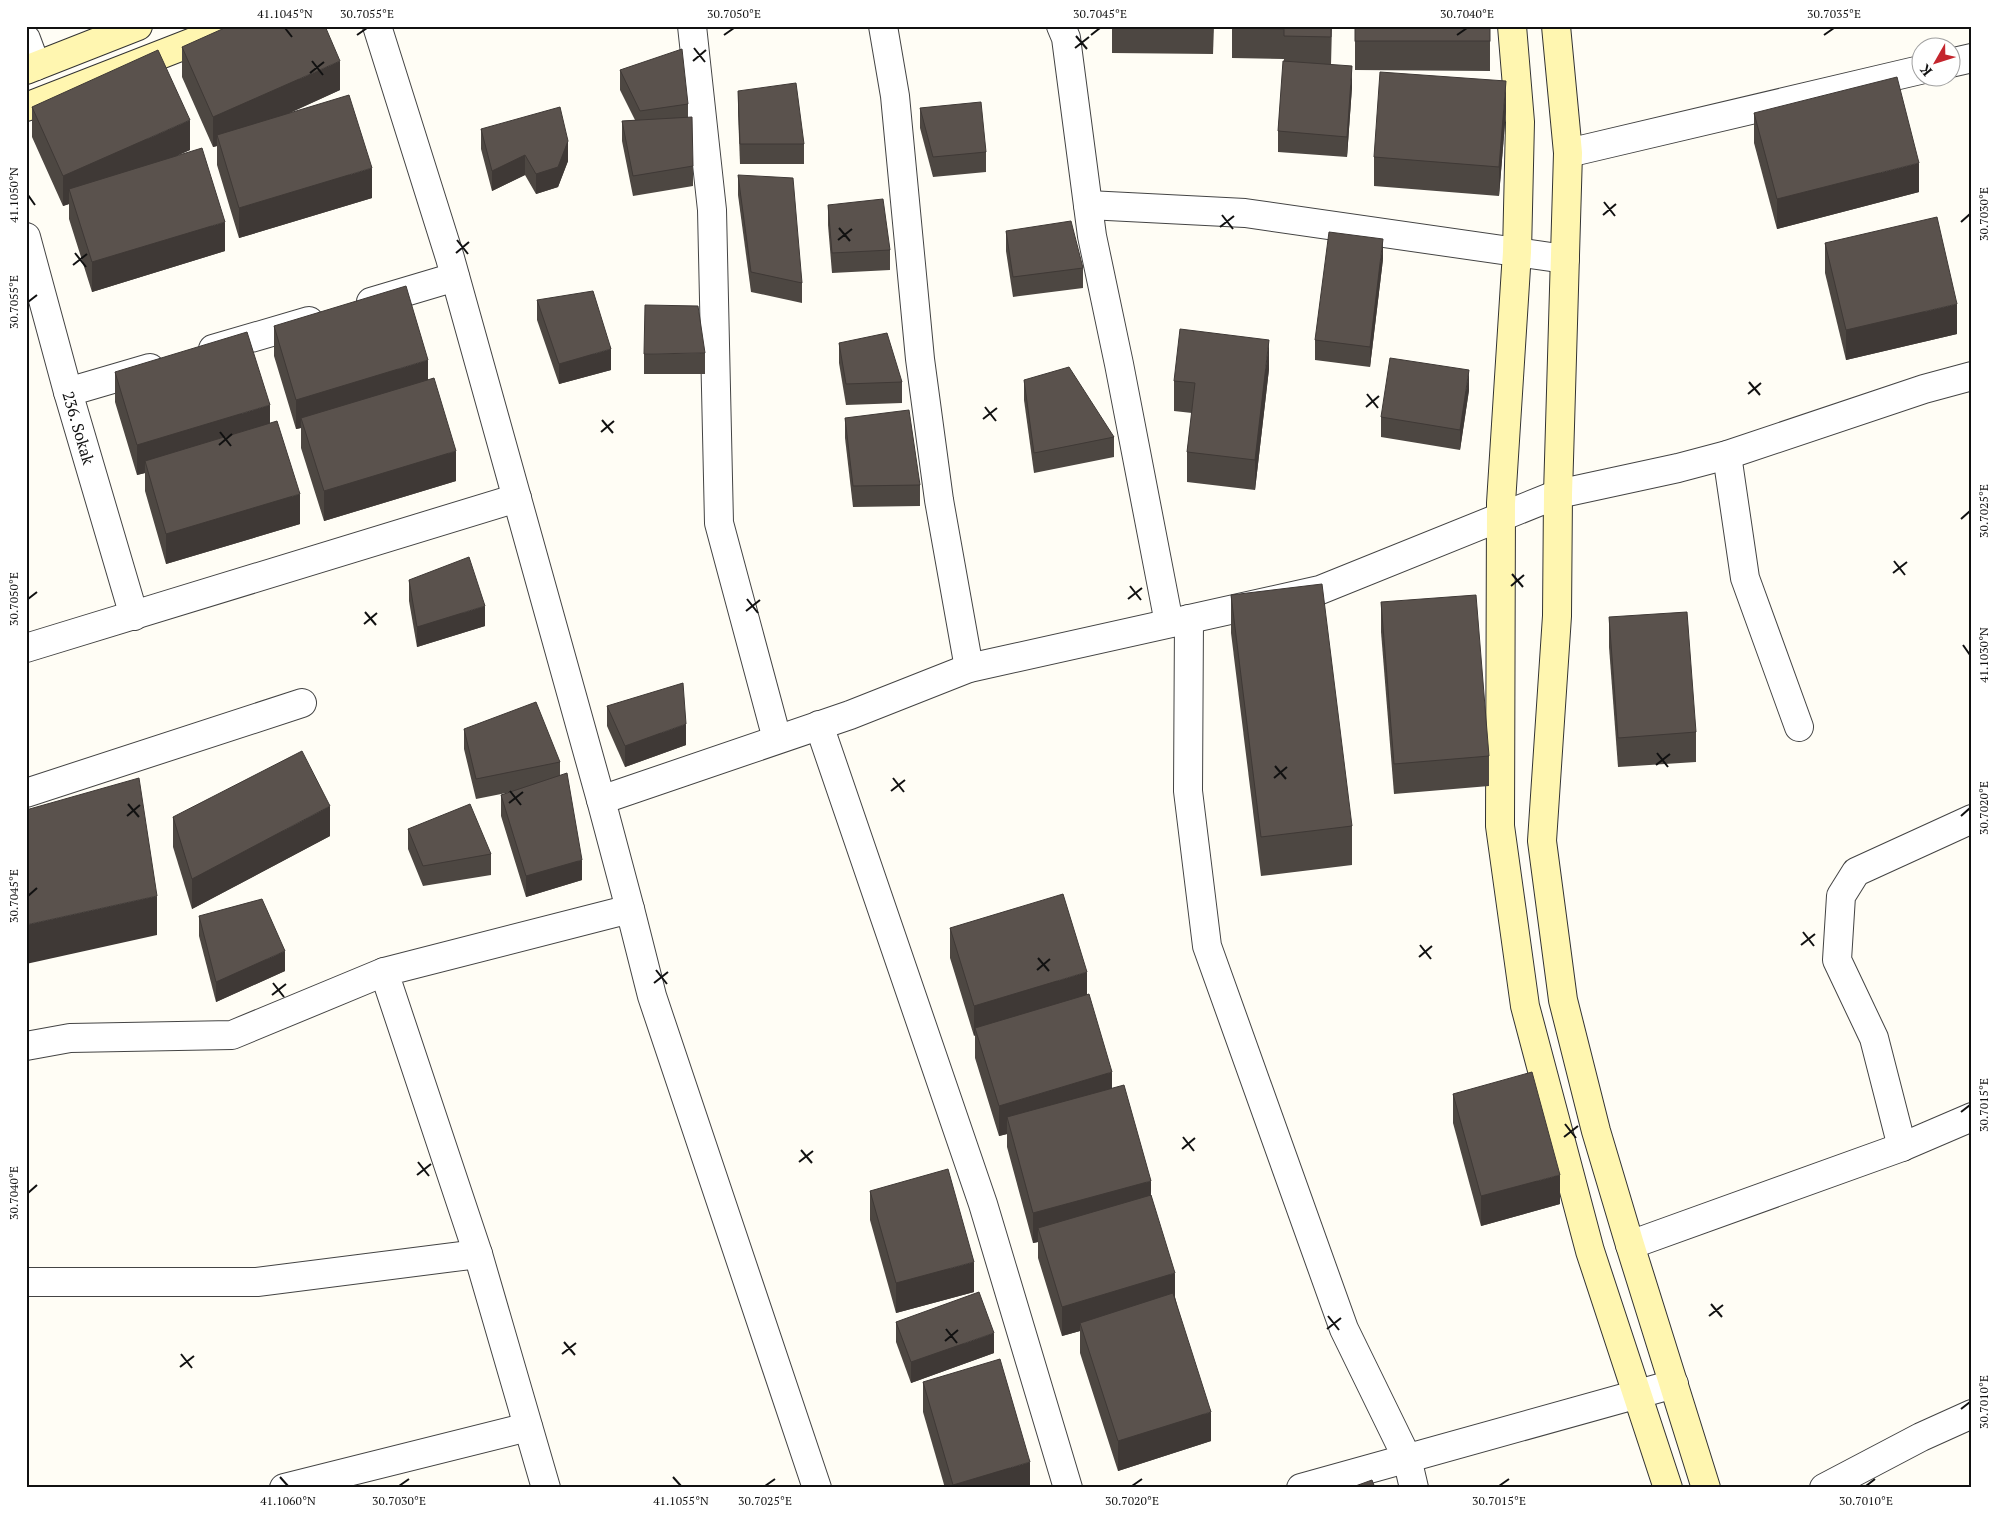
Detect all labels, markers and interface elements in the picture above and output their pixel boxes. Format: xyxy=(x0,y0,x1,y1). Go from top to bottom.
text: 41.1045°N xyxy=(257,6,313,21)
text: 30.7055°E xyxy=(340,6,394,21)
text: 30.7050°E xyxy=(707,6,761,21)
text: 30.7045°E xyxy=(1073,6,1127,21)
text: 30.7040°E xyxy=(1440,6,1494,21)
text: 30.7035°E xyxy=(1807,6,1861,21)
north arrow xyxy=(1910,38,1960,88)
text: K xyxy=(1915,61,1936,80)
text: 41.1050°N xyxy=(6,167,21,223)
text: 30.7030°E xyxy=(1976,187,1991,241)
text: 30.7055°E xyxy=(6,275,21,329)
street label: 236. Sokak xyxy=(57,389,100,468)
text: 30.7025°E xyxy=(1976,484,1991,538)
text: 30.7050°E xyxy=(6,572,21,626)
text: 41.1030°N xyxy=(1976,627,1991,683)
text: 30.7020°E xyxy=(1976,781,1991,835)
text: 30.7045°E xyxy=(6,869,21,923)
text: 30.7015°E xyxy=(1976,1078,1991,1132)
text: 30.7040°E xyxy=(6,1166,21,1220)
text: 30.7010°E xyxy=(1976,1375,1991,1429)
text: 41.1060°N xyxy=(260,1493,316,1508)
text: 30.7030°E xyxy=(372,1493,426,1508)
text: 41.1055°N xyxy=(653,1493,709,1508)
text: 30.7025°E xyxy=(738,1493,792,1508)
text: 30.7020°E xyxy=(1105,1493,1159,1508)
text: 30.7015°E xyxy=(1472,1493,1526,1508)
text: 30.7010°E xyxy=(1839,1493,1893,1508)

